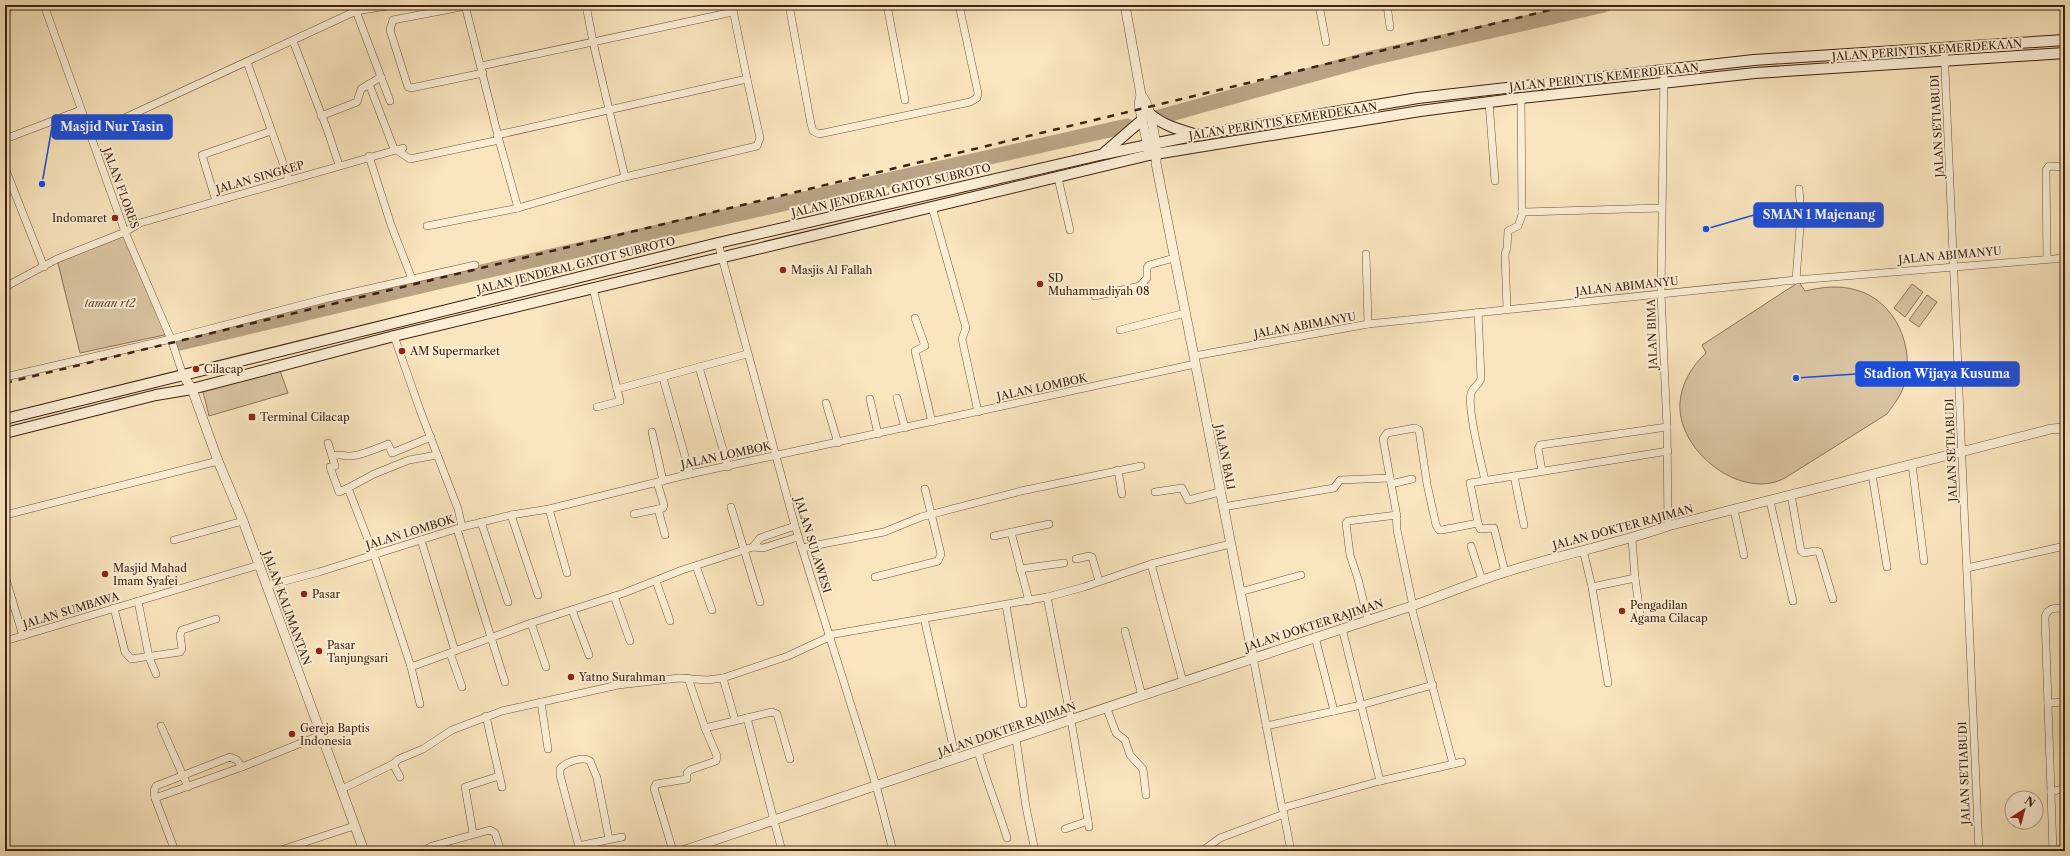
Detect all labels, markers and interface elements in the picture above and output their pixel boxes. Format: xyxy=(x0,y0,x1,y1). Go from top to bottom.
street label: JALAN PERINTIS KEMERDEKAAN xyxy=(1829,36,2023,64)
street label: JALAN PERINTIS KEMERDEKAAN xyxy=(1506,60,1700,94)
street label: JALAN SETIABUDI xyxy=(1927,74,1947,180)
street label: JALAN PERINTIS KEMERDEKAAN xyxy=(1186,99,1378,143)
callout: Masjid Nur Yasin xyxy=(52,115,172,139)
text: Masjid Nur Yasin xyxy=(60,119,165,134)
street label: JALAN FLORES xyxy=(99,144,142,230)
street label: JALAN SINGKEP xyxy=(212,158,306,197)
street label: JALAN JENDERAL GATOT SUBROTO xyxy=(788,160,992,220)
callout: SMAN 1 Majenang xyxy=(1754,203,1883,227)
text: SMAN 1 Majenang xyxy=(1763,207,1876,222)
place label: Indomaret xyxy=(52,211,107,225)
marker: Indomaret xyxy=(110,213,120,223)
street label: JALAN JENDERAL GATOT SUBROTO xyxy=(473,234,677,297)
street label: JALAN ABIMANYU xyxy=(1896,243,2003,267)
place label: Masjis Al Fallah xyxy=(791,263,873,277)
marker: Masjis Al Fallah xyxy=(778,265,788,275)
place label: SD Muhammadiyah 08 xyxy=(1048,271,1150,298)
street label: JALAN ABIMANYU xyxy=(1573,274,1680,299)
marker: SD Muhammadiyah 08 xyxy=(1035,279,1045,289)
park label: taman rt2 xyxy=(85,296,136,310)
street label: JALAN BIMA xyxy=(1644,298,1660,371)
street label: JALAN ABIMANYU xyxy=(1251,309,1358,341)
place label: AM Supermarket xyxy=(409,344,500,358)
marker: AM Supermarket xyxy=(397,346,407,356)
place label: Cilacap xyxy=(204,362,243,376)
callout: Stadion Wijaya Kusuma xyxy=(1856,362,2019,386)
marker: Cilacap xyxy=(191,364,201,374)
text: Stadion Wijaya Kusuma xyxy=(1864,366,2011,381)
street label: JALAN LOMBOK xyxy=(994,370,1089,404)
street label: JALAN SETIABUDI xyxy=(1942,398,1960,504)
place label: Terminal Cilacap xyxy=(260,410,350,424)
marker: Terminal Cilacap xyxy=(247,412,257,422)
street label: JALAN BALI xyxy=(1211,421,1238,491)
street label: JALAN LOMBOK xyxy=(678,438,773,472)
street label: JALAN SULAWESI xyxy=(791,494,834,595)
street label: JALAN DOKTER RAJIMAN xyxy=(1549,501,1695,553)
street label: JALAN LOMBOK xyxy=(362,512,456,553)
street label: JALAN KALIMANTAN xyxy=(259,547,314,667)
place label: Masjid Mahad Imam Syafei xyxy=(113,561,187,588)
marker: Masjid Mahad Imam Syafei xyxy=(100,569,110,579)
place label: Pasar xyxy=(312,587,341,601)
street label: JALAN SUMBAWA xyxy=(19,588,122,632)
marker: Pasar xyxy=(299,589,309,599)
street label: JALAN DOKTER RAJIMAN xyxy=(1241,596,1385,655)
place label: Pengadilan Agama Cilacap xyxy=(1629,598,1708,625)
marker: Pengadilan Agama Cilacap xyxy=(1617,606,1627,616)
place label: Pasar Tanjungsari xyxy=(327,638,389,665)
marker: Pasar Tanjungsari xyxy=(314,646,324,656)
place label: Yatno Surahman xyxy=(578,670,666,684)
marker: Yatno Surahman xyxy=(566,672,576,682)
street label: JALAN DOKTER RAJIMAN xyxy=(934,699,1078,760)
place label: Gereja Baptis Indonesia xyxy=(300,721,370,748)
street label: JALAN SETIABUDI xyxy=(1955,721,1973,827)
marker: Gereja Baptis Indonesia xyxy=(287,729,297,739)
north arrow xyxy=(2004,790,2044,830)
text: N xyxy=(2022,793,2038,811)

